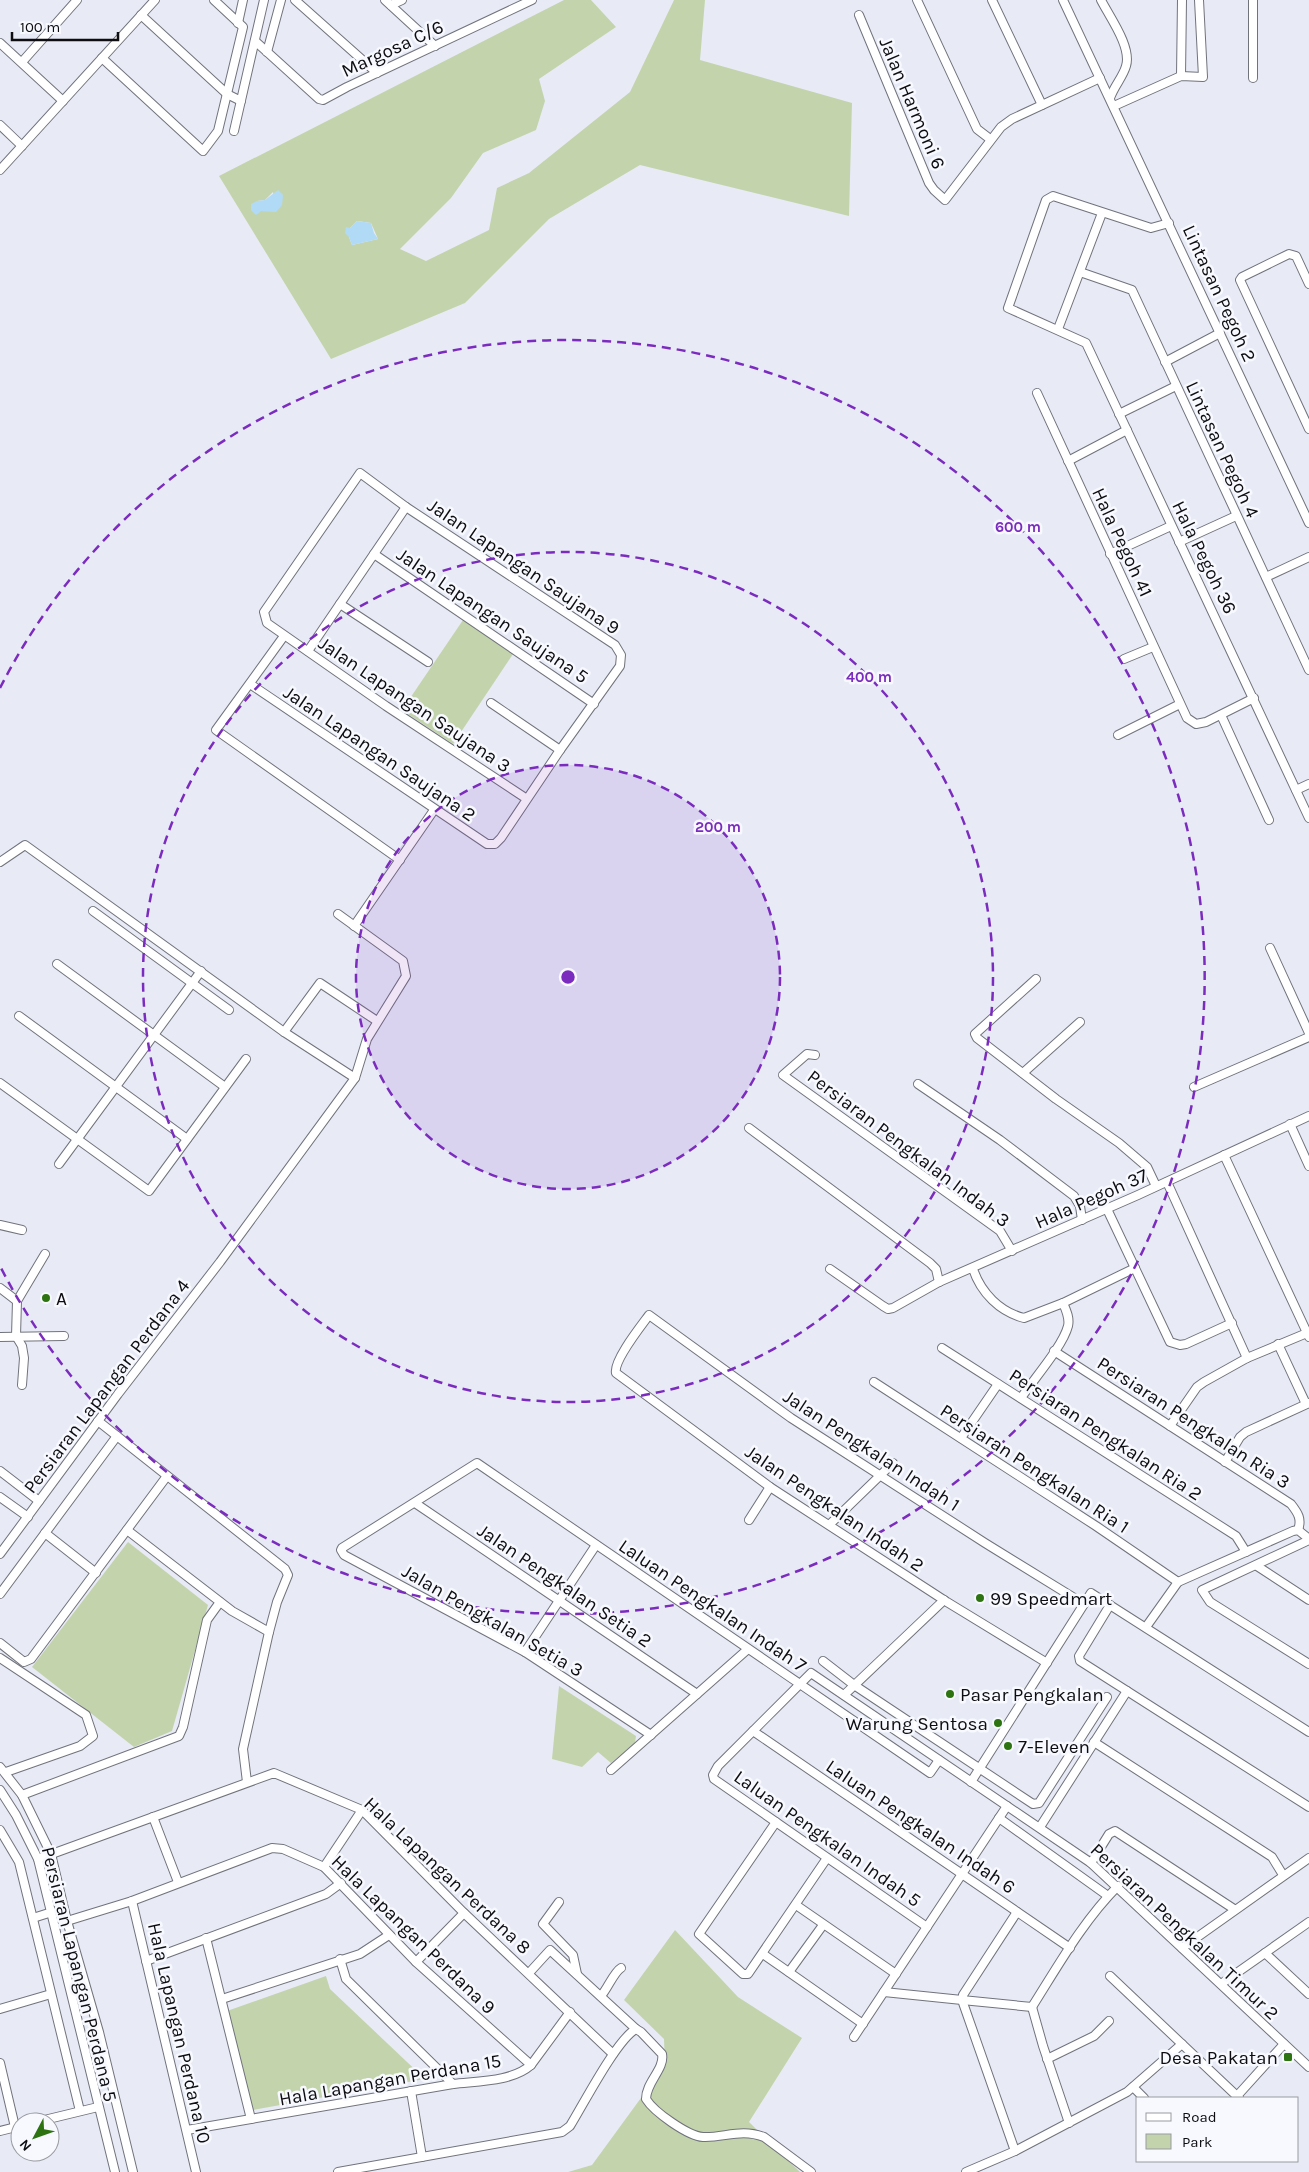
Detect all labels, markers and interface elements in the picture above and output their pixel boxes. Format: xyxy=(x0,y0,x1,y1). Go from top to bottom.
scale bar xyxy=(12,10,119,42)
street label: Margosa C/6 xyxy=(338,16,447,82)
text: 100 m xyxy=(20,18,60,36)
street label: Jalan Harmoni 6 xyxy=(874,34,950,172)
street label: Lintasan Pegoh 2 xyxy=(1178,222,1260,365)
street label: Lintasan Pegoh 4 xyxy=(1181,378,1264,521)
street label: Hala Pegoh 41 xyxy=(1087,484,1157,600)
street label: Jalan Lapangan Saujana 9 xyxy=(423,494,624,639)
street label: Hala Pegoh 36 xyxy=(1167,497,1241,618)
text: 600 m xyxy=(995,518,1041,536)
street label: Jalan Lapangan Saujana 5 xyxy=(392,543,592,688)
street label: Jalan Lapangan Saujana 3 xyxy=(314,632,515,777)
text: 400 m xyxy=(846,668,892,686)
street label: Jalan Lapangan Saujana 2 xyxy=(279,681,480,826)
text: 200 m xyxy=(695,818,741,836)
centre of rings xyxy=(559,968,577,986)
street label: Persiaran Pengkalan Indah 3 xyxy=(803,1065,1014,1232)
street label: Hala Pegoh 37 xyxy=(1032,1164,1151,1234)
street label: Persiaran Lapangan Perdana 4 xyxy=(19,1275,195,1498)
place label: A xyxy=(56,1288,67,1310)
marker: A xyxy=(40,1292,52,1304)
street label: Persiaran Pengkalan Ria 3 xyxy=(1093,1352,1294,1493)
street label: Persiaran Pengkalan Ria 2 xyxy=(1005,1364,1206,1505)
street label: Jalan Pengkalan Indah 1 xyxy=(779,1386,964,1516)
street label: Persiaran Pengkalan Ria 1 xyxy=(936,1400,1133,1538)
street label: Jalan Pengkalan Indah 2 xyxy=(741,1441,928,1577)
street label: Jalan Pengkalan Setia 2 xyxy=(473,1519,656,1652)
street label: Laluan Pengkalan Indah 7 xyxy=(615,1535,810,1677)
street label: Jalan Pengkalan Setia 3 xyxy=(398,1560,587,1682)
place label: 99 Speedmart xyxy=(990,1588,1112,1610)
marker: 99 Speedmart xyxy=(974,1592,986,1604)
place label: Pasar Pengkalan xyxy=(960,1684,1104,1706)
marker: Pasar Pengkalan xyxy=(944,1688,956,1700)
place label: Warung Sentosa xyxy=(845,1713,988,1735)
marker: Warung Sentosa xyxy=(992,1717,1004,1729)
place label: 7-Eleven xyxy=(1018,1736,1090,1758)
marker: 7-Eleven xyxy=(1002,1740,1014,1752)
street label: Laluan Pengkalan Indah 6 xyxy=(822,1755,1019,1898)
street label: Laluan Pengkalan Indah 5 xyxy=(730,1766,925,1912)
street label: Hala Lapangan Perdana 8 xyxy=(359,1793,535,1959)
street label: Persiaran Pengkalan Timur 2 xyxy=(1086,1839,1283,2025)
street label: Persiaran Lapangan Perdana 5 xyxy=(37,1844,121,2104)
street label: Hala Lapangan Perdana 9 xyxy=(327,1851,500,2019)
street label: Hala Lapangan Perdana 10 xyxy=(143,1921,215,2146)
place label: Desa Pakatan xyxy=(1160,2047,1278,2069)
street label: Hala Lapangan Perdana 15 xyxy=(277,2050,503,2110)
marker: Desa Pakatan xyxy=(1282,2051,1294,2063)
legend xyxy=(1136,2097,1299,2162)
text: Road xyxy=(1182,2108,1217,2126)
north arrow xyxy=(10,2112,60,2162)
text: Park xyxy=(1182,2133,1212,2151)
text: N xyxy=(16,2136,35,2155)

